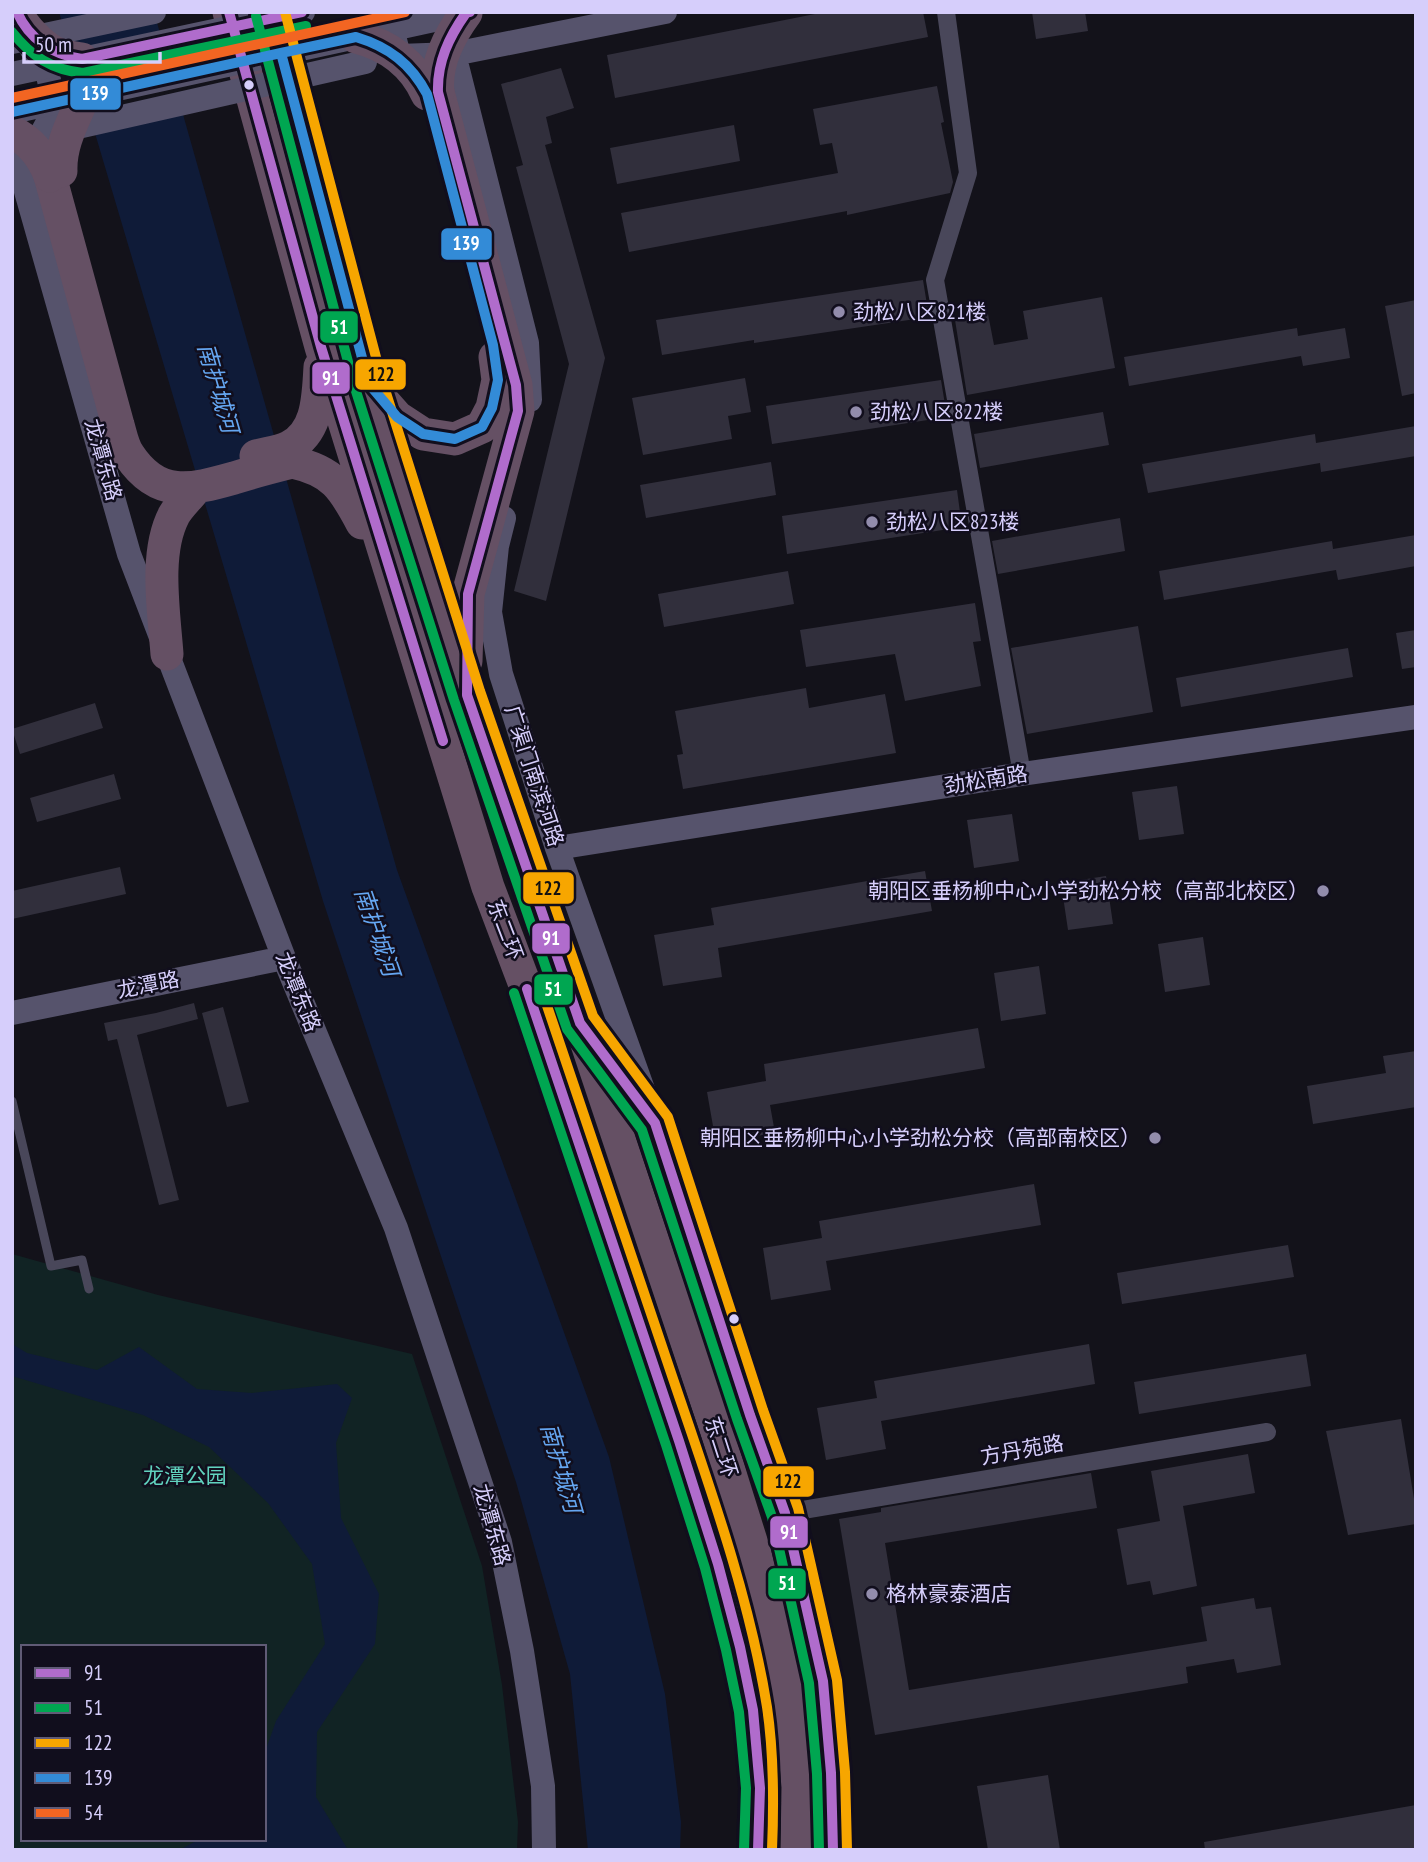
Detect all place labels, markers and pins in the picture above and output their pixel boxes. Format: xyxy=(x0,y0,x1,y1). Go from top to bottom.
unlabelled marker xyxy=(242,78,256,92)
place label: 劲松八区821楼 xyxy=(853,298,986,325)
marker: 劲松八区821楼 xyxy=(831,304,847,320)
place label: 劲松八区822楼 xyxy=(870,398,1003,425)
marker: 劲松八区822楼 xyxy=(848,404,864,420)
place label: 劲松八区823楼 xyxy=(886,508,1019,535)
marker: 劲松八区823楼 xyxy=(864,514,880,530)
place label: 朝阳区垂杨柳中心小学劲松分校（高部北校区） xyxy=(868,877,1309,904)
marker: 朝阳区垂杨柳中心小学劲松分校（高部北校区） xyxy=(1315,883,1331,899)
place label: 朝阳区垂杨柳中心小学劲松分校（高部南校区） xyxy=(700,1124,1141,1151)
marker: 朝阳区垂杨柳中心小学劲松分校（高部南校区） xyxy=(1147,1130,1163,1146)
unlabelled marker xyxy=(727,1312,741,1326)
place label: 格林豪泰酒店 xyxy=(886,1580,1012,1607)
marker: 格林豪泰酒店 xyxy=(864,1586,880,1602)

